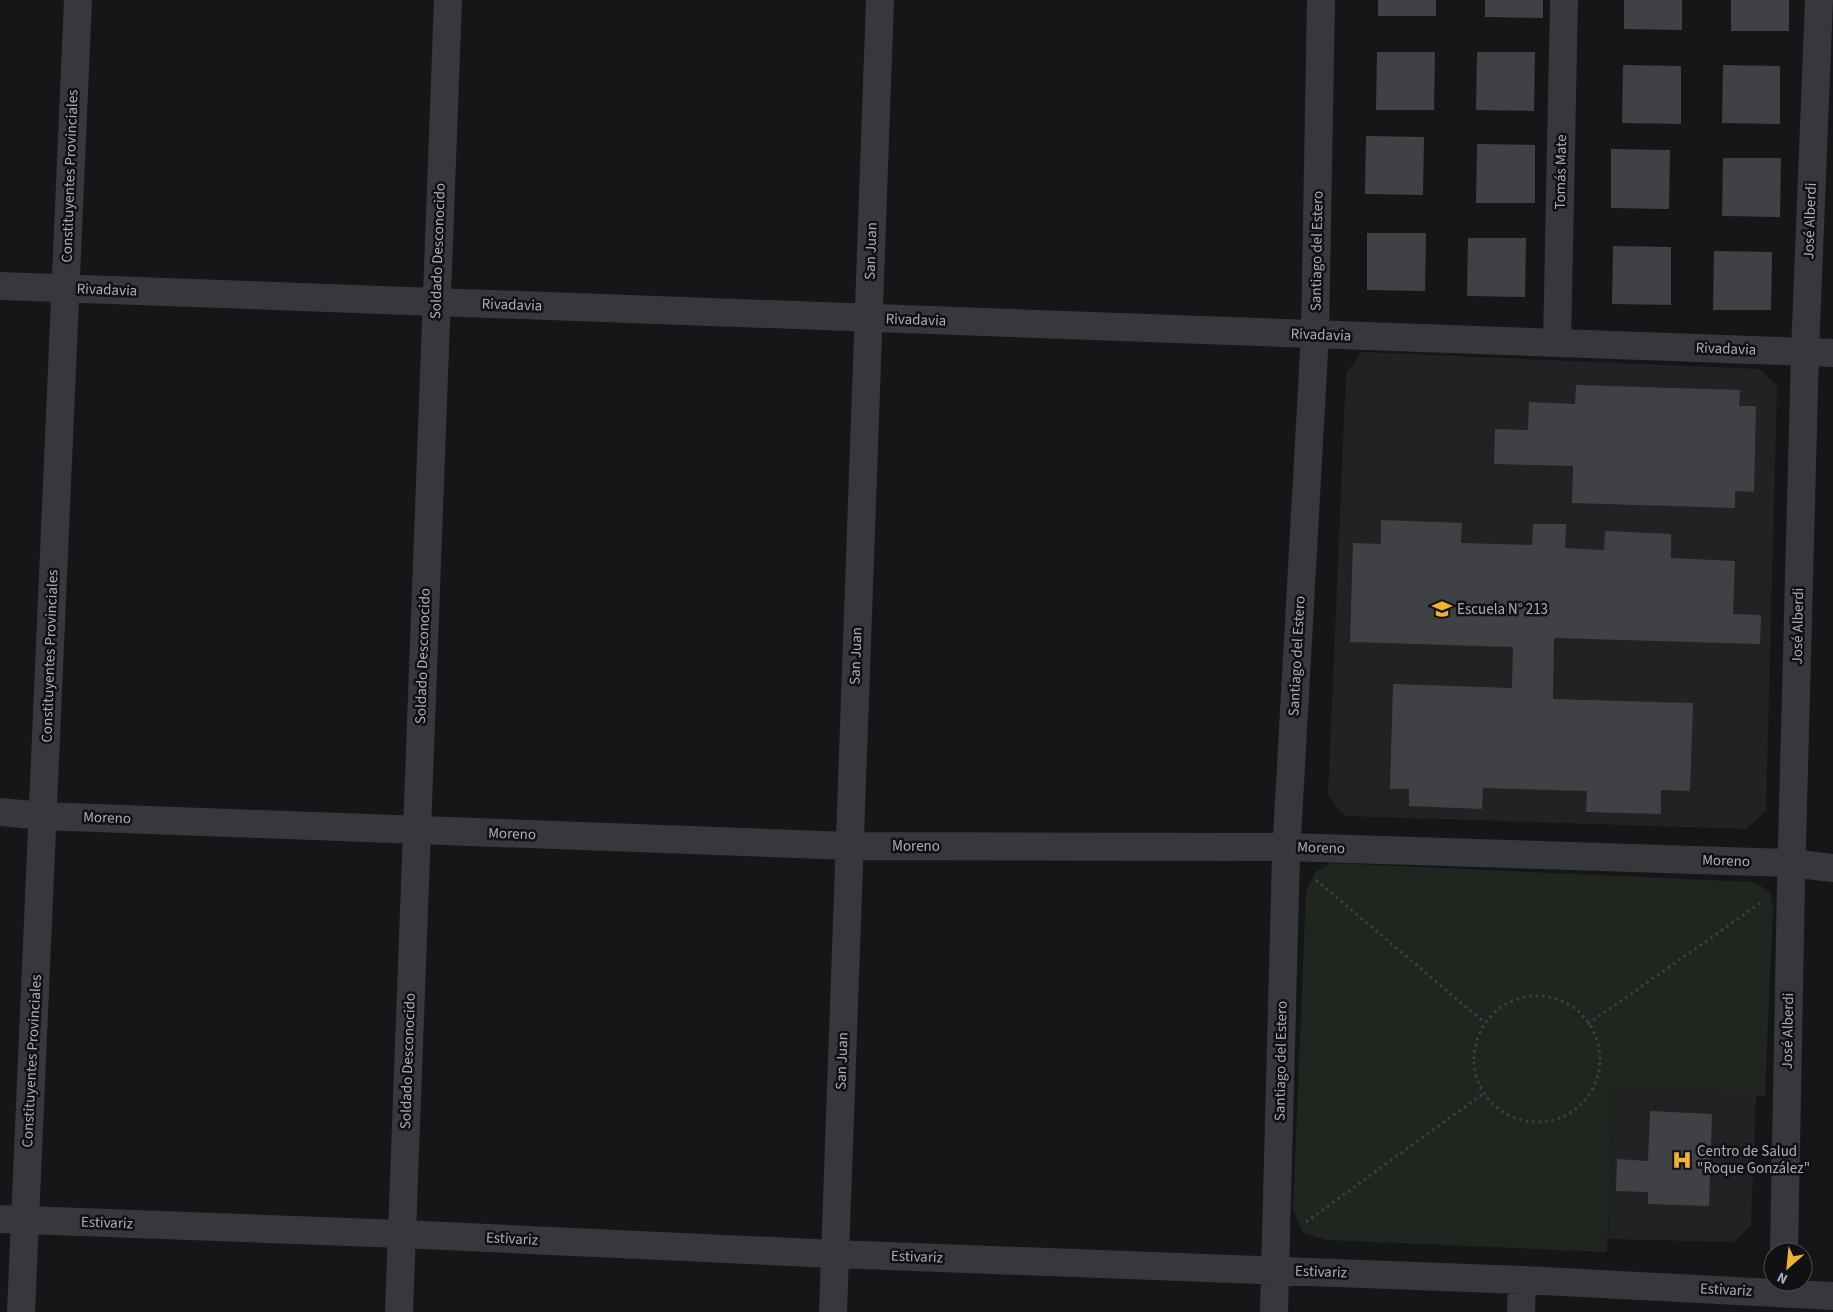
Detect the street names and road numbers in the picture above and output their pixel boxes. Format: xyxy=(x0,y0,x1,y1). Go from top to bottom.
street label: Constituyentes Provinciales xyxy=(56,89,84,263)
street label: Tomás Mate xyxy=(1550,134,1572,210)
street label: José Alberdi xyxy=(1798,182,1822,260)
street label: Soldado Desconocido xyxy=(425,183,451,319)
street label: Santiago del Estero xyxy=(1305,191,1329,311)
street label: San Juan xyxy=(859,222,883,280)
street label: Rivadavia xyxy=(76,278,138,302)
street label: Rivadavia xyxy=(481,293,543,317)
street label: Rivadavia xyxy=(885,308,947,332)
street label: Rivadavia xyxy=(1290,323,1352,347)
street label: Rivadavia xyxy=(1695,337,1757,361)
street label: Constituyentes Provinciales xyxy=(36,569,64,743)
street label: José Alberdi xyxy=(1787,587,1809,665)
street label: Soldado Desconocido xyxy=(410,588,436,724)
street label: Santiago del Estero xyxy=(1283,595,1311,717)
street label: San Juan xyxy=(844,627,868,685)
street label: Moreno xyxy=(83,807,131,829)
street label: Moreno xyxy=(488,823,536,845)
street label: Moreno xyxy=(892,836,940,857)
street label: Moreno xyxy=(1297,837,1345,859)
street label: Moreno xyxy=(1702,850,1750,872)
street label: Constituyentes Provinciales xyxy=(17,974,47,1148)
street label: José Alberdi xyxy=(1777,992,1799,1070)
street label: Soldado Desconocido xyxy=(395,993,421,1129)
street label: Santiago del Estero xyxy=(1269,1001,1293,1121)
street label: San Juan xyxy=(830,1032,854,1090)
street label: Estivariz xyxy=(81,1212,133,1234)
street label: Estivariz xyxy=(485,1227,539,1251)
street label: Estivariz xyxy=(891,1246,943,1268)
street label: Estivariz xyxy=(1295,1261,1347,1283)
street label: Estivariz xyxy=(1699,1278,1753,1302)

